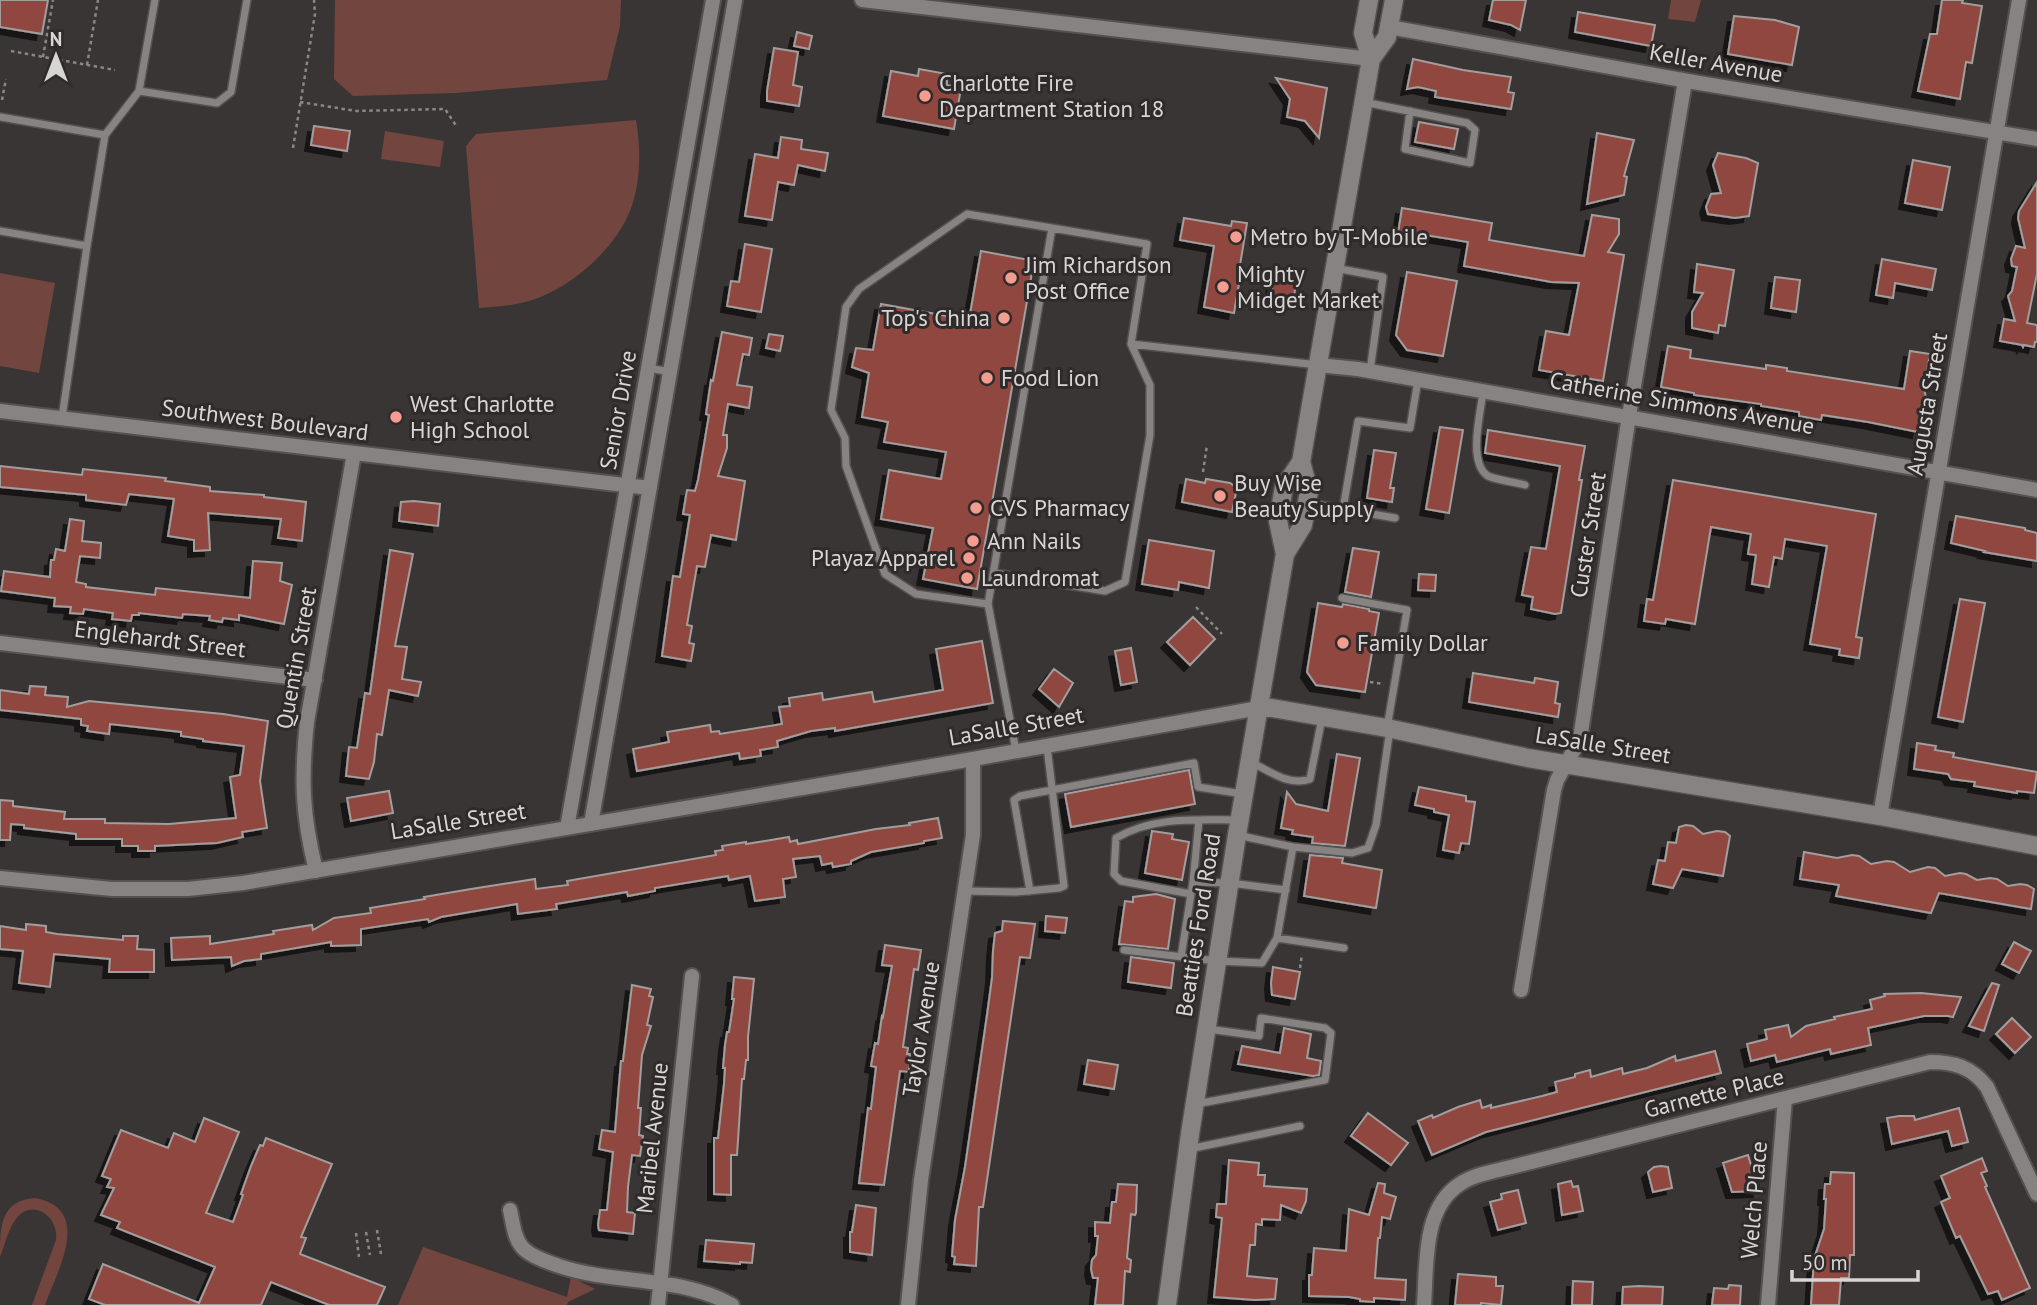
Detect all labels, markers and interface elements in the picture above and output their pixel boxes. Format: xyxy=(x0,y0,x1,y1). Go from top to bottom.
north arrow xyxy=(21,21,91,91)
text: N xyxy=(50,27,62,51)
street label: Keller Avenue xyxy=(1647,37,1785,88)
place label: Charlotte Fire Department Station 18 xyxy=(939,68,1164,123)
marker: Charlotte Fire Department Station 18 xyxy=(917,88,933,104)
place label: Metro by T-Mobile xyxy=(1250,222,1428,251)
marker: Metro by T-Mobile xyxy=(1228,229,1244,245)
place label: Jim Richardson Post Office xyxy=(1024,250,1172,305)
place label: Mighty Midget Market xyxy=(1237,259,1380,314)
marker: Jim Richardson Post Office xyxy=(1003,270,1019,286)
marker: Mighty Midget Market xyxy=(1215,279,1231,295)
place label: Top's China xyxy=(881,303,990,332)
marker: Top's China xyxy=(996,310,1012,326)
street label: Augusta Street xyxy=(1900,330,1953,478)
street label: Senior Drive xyxy=(593,348,642,472)
place label: Food Lion xyxy=(1001,363,1099,392)
street label: Catherine Simmons Avenue xyxy=(1548,365,1817,440)
marker: Food Lion xyxy=(979,370,995,386)
place label: West Charlotte High School xyxy=(410,389,554,444)
street label: Southwest Boulevard xyxy=(160,392,370,447)
marker: West Charlotte High School xyxy=(388,409,404,425)
place label: Buy Wise Beauty Supply xyxy=(1234,468,1374,523)
street label: Custer Street xyxy=(1563,470,1612,600)
marker: Buy Wise Beauty Supply xyxy=(1212,488,1228,504)
place label: CVS Pharmacy xyxy=(990,493,1130,522)
marker: CVS Pharmacy xyxy=(968,500,984,516)
place label: Ann Nails xyxy=(987,526,1081,555)
marker: Ann Nails xyxy=(965,533,981,549)
place label: Playaz Apparel xyxy=(811,543,955,572)
marker: Playaz Apparel xyxy=(961,550,977,566)
place label: Laundromat xyxy=(981,563,1099,592)
marker: Laundromat xyxy=(959,570,975,586)
street label: Quentin Street xyxy=(269,584,322,731)
street label: Englehardt Street xyxy=(73,614,248,663)
place label: Family Dollar xyxy=(1357,628,1488,657)
marker: Family Dollar xyxy=(1335,635,1351,651)
street label: LaSalle Street xyxy=(946,699,1086,752)
street label: LaSalle Street xyxy=(1533,720,1673,770)
street label: LaSalle Street xyxy=(388,795,528,846)
street label: Beatties Ford Road xyxy=(1169,831,1226,1019)
street label: Taylor Avenue xyxy=(896,959,946,1099)
street label: Maribel Avenue xyxy=(629,1061,674,1215)
street label: Garnette Place xyxy=(1641,1061,1787,1124)
street label: Welch Place xyxy=(1734,1140,1773,1260)
scale bar xyxy=(1792,1238,1918,1282)
text: 50 m xyxy=(1802,1249,1848,1276)

